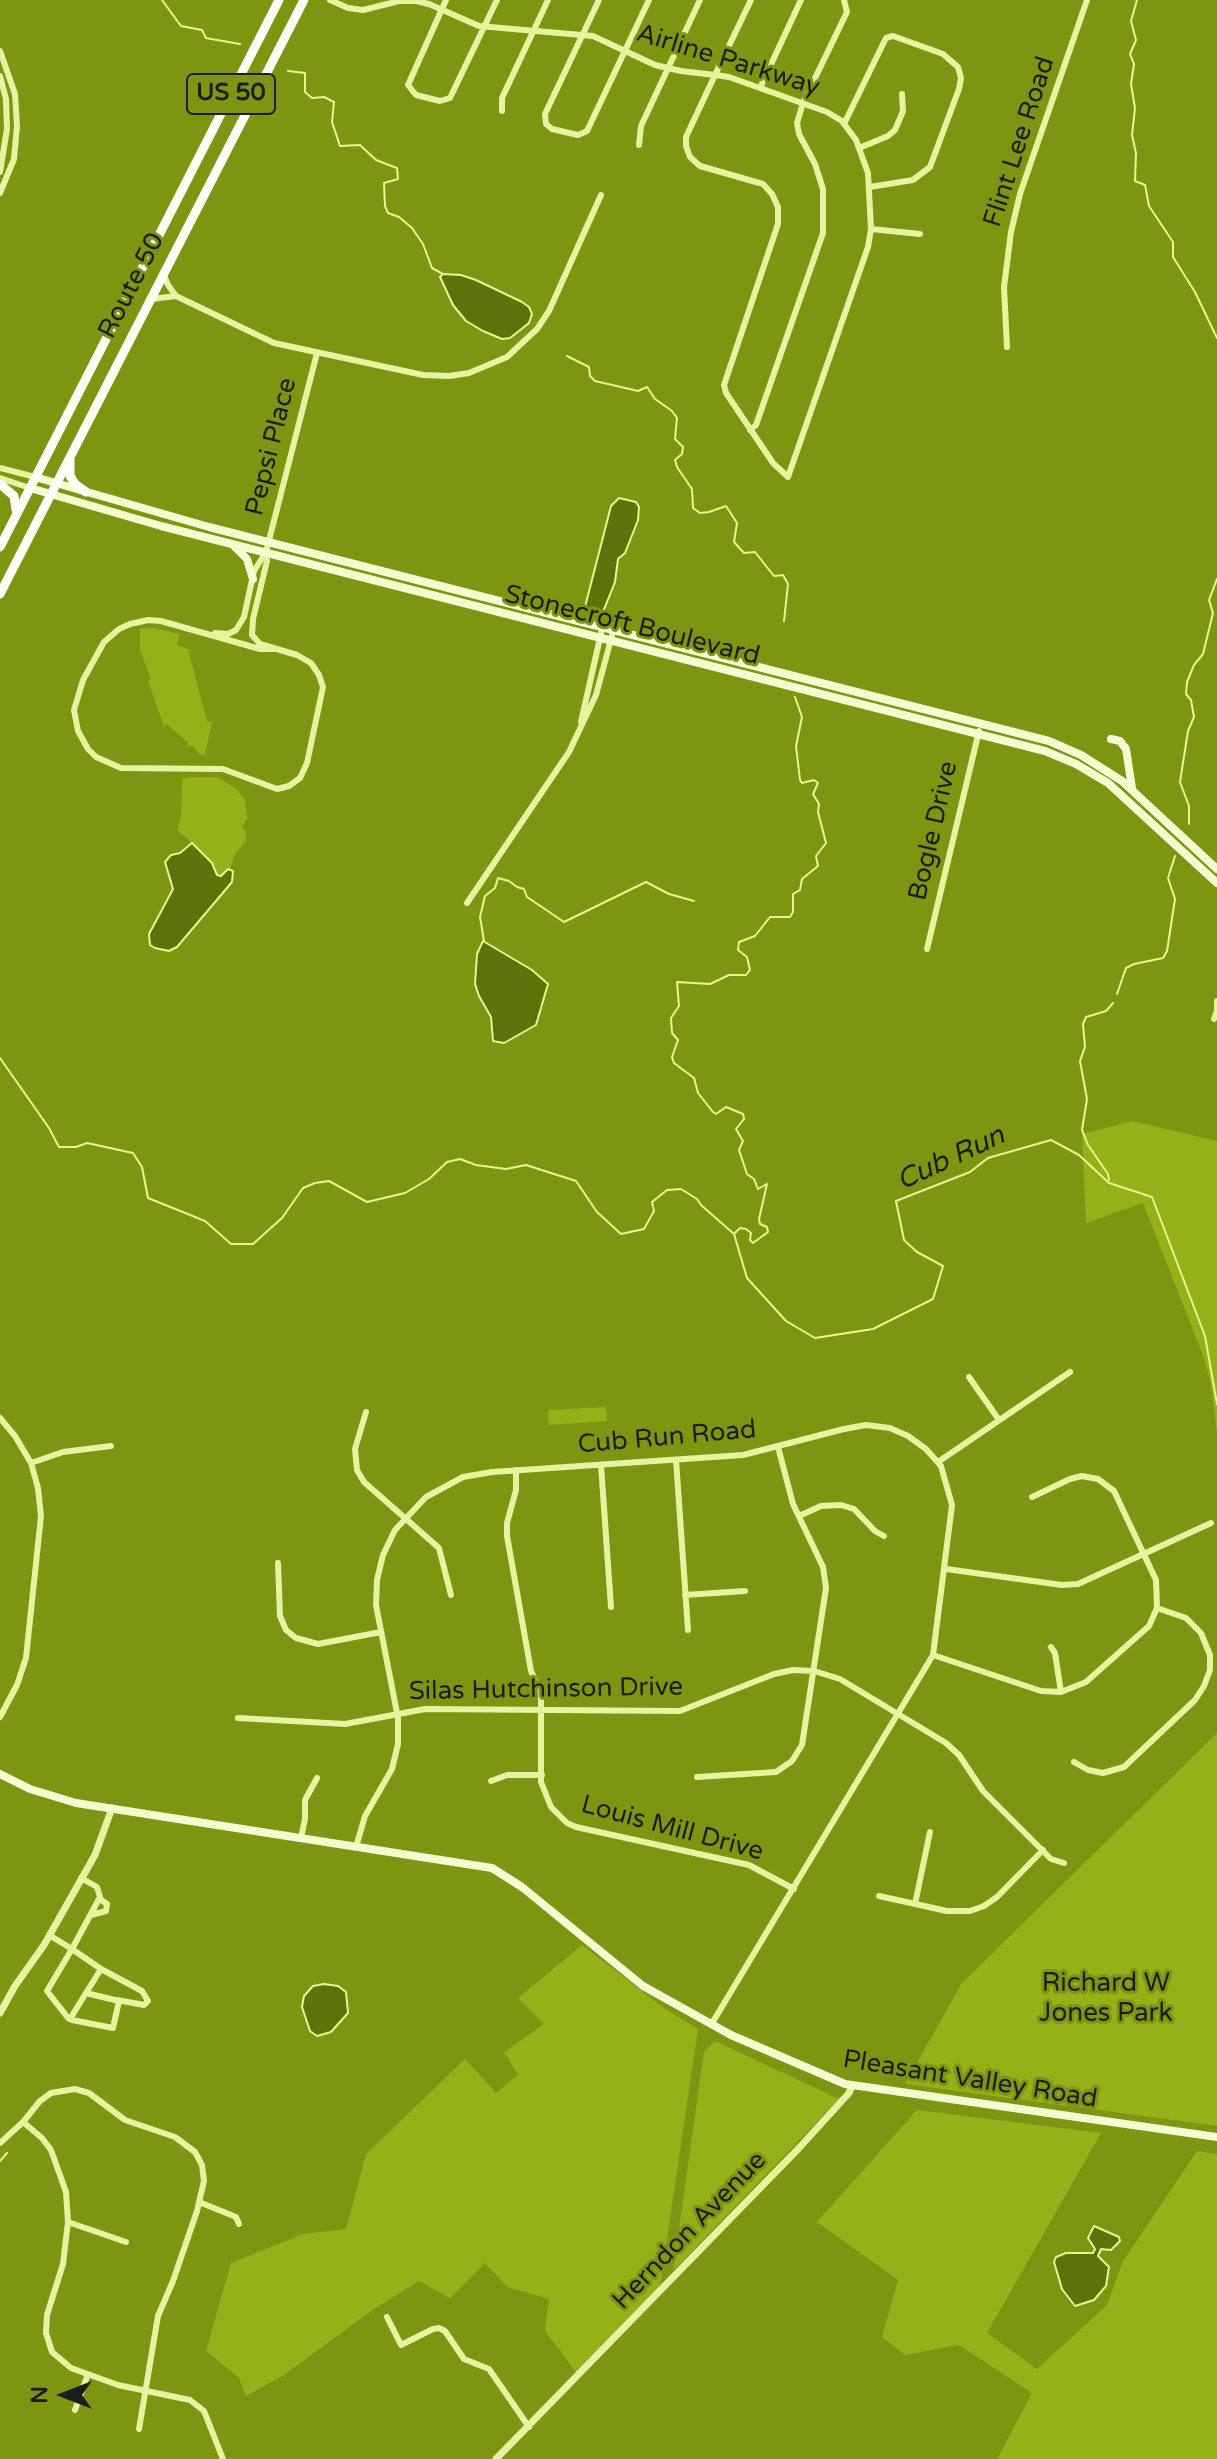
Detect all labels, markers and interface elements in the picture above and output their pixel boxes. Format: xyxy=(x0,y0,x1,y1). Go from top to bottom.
street label: Airline Parkway xyxy=(632,18,824,104)
street label: Flint Lee Road xyxy=(978,53,1062,231)
road number: US 50 xyxy=(187,74,275,114)
street label: Route 50 xyxy=(92,228,172,344)
street label: Pepsi Place xyxy=(240,375,304,519)
street label: Stonecroft Boulevard xyxy=(501,579,763,673)
street label: Bogle Drive xyxy=(903,758,965,904)
water label: Cub Run xyxy=(892,1119,1010,1199)
street label: Cub Run Road xyxy=(576,1415,758,1461)
street label: Silas Hutchinson Drive xyxy=(409,1672,683,1708)
street label: Louis Mill Drive xyxy=(577,1790,767,1868)
park label: Richard W Jones Park xyxy=(1039,1968,1173,2030)
street label: Pleasant Valley Road xyxy=(841,2044,1099,2116)
street label: Herndon Avenue xyxy=(607,2145,773,2317)
north arrow xyxy=(24,2355,104,2435)
text: N xyxy=(27,2386,53,2404)

